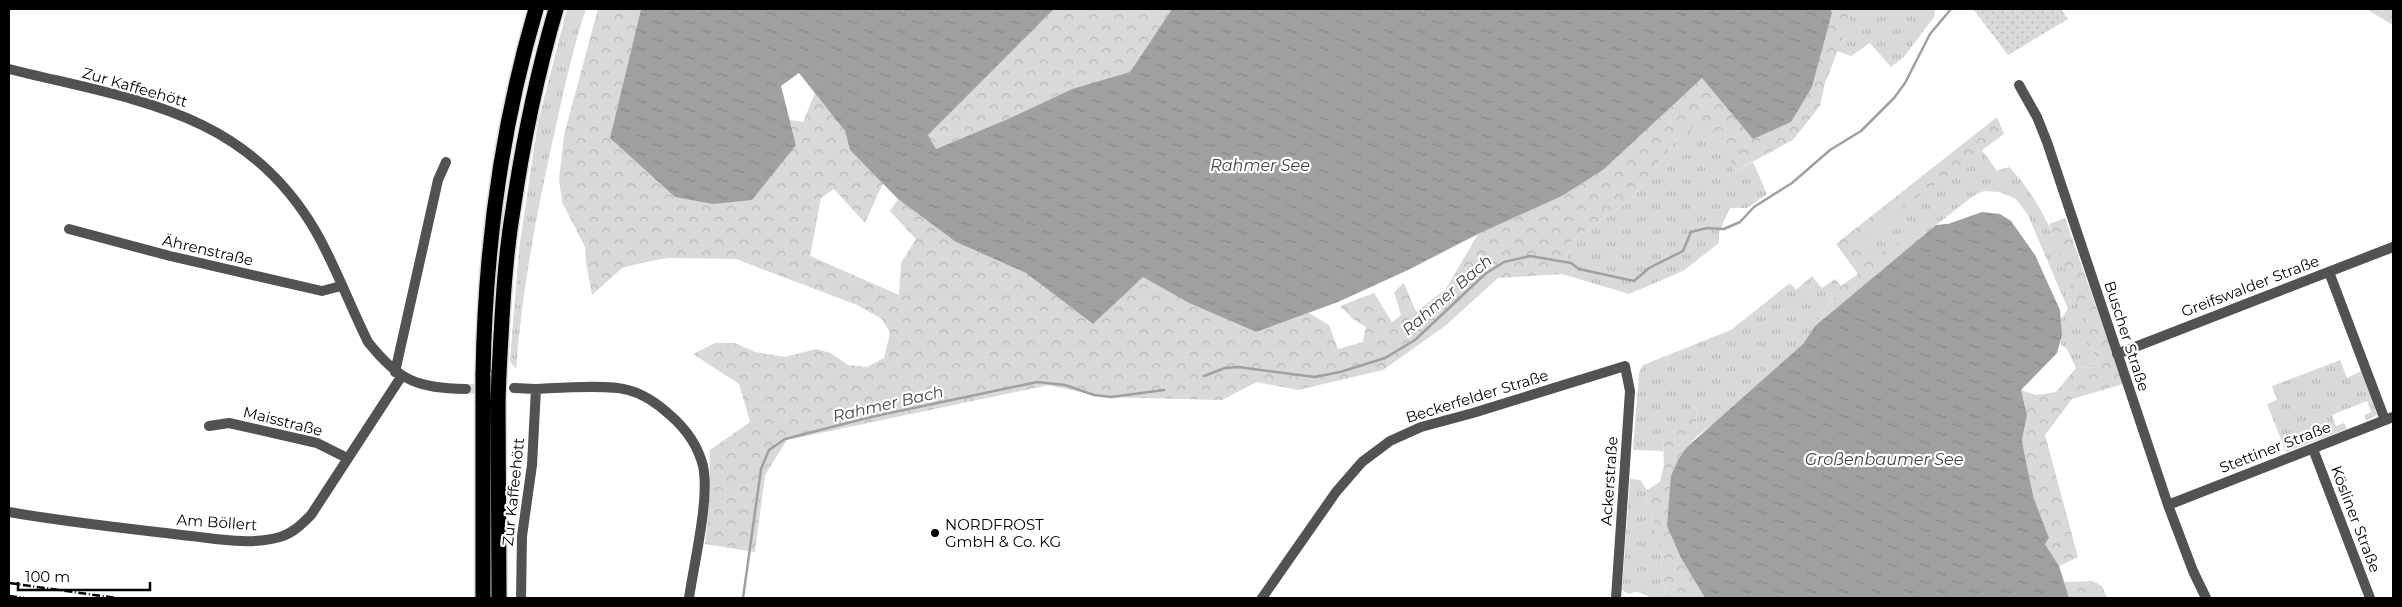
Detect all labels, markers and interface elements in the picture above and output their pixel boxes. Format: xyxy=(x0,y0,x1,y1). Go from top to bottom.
street label: Zur Kaffeehött xyxy=(80,63,190,111)
water label: Rahmer See xyxy=(1210,156,1310,175)
street label: Ährenstraße xyxy=(161,230,255,270)
water label: Rahmer Bach xyxy=(1398,251,1496,339)
street label: Greifswalder Straße xyxy=(2178,251,2322,321)
street label: Buscher Straße xyxy=(2100,278,2154,394)
street label: Beckerfelder Straße xyxy=(1403,365,1551,427)
water label: Rahmer Bach xyxy=(831,382,945,426)
street label: Maisstraße xyxy=(241,402,325,440)
street label: Stettiner Straße xyxy=(2217,417,2333,477)
street label: Ackerstraße xyxy=(1596,436,1622,526)
street label: Zur Kaffeehött xyxy=(498,437,528,547)
water label: Großenbaumer See xyxy=(1805,450,1963,469)
street label: Kösliner Straße xyxy=(2327,463,2385,575)
street label: Am Böllert xyxy=(176,510,258,534)
place label: NORDFROST GmbH & Co. KG xyxy=(945,515,1061,551)
marker: NORDFROST GmbH & Co. KG xyxy=(929,527,941,539)
scale bar xyxy=(18,560,150,592)
text: 100 m xyxy=(25,567,70,586)

